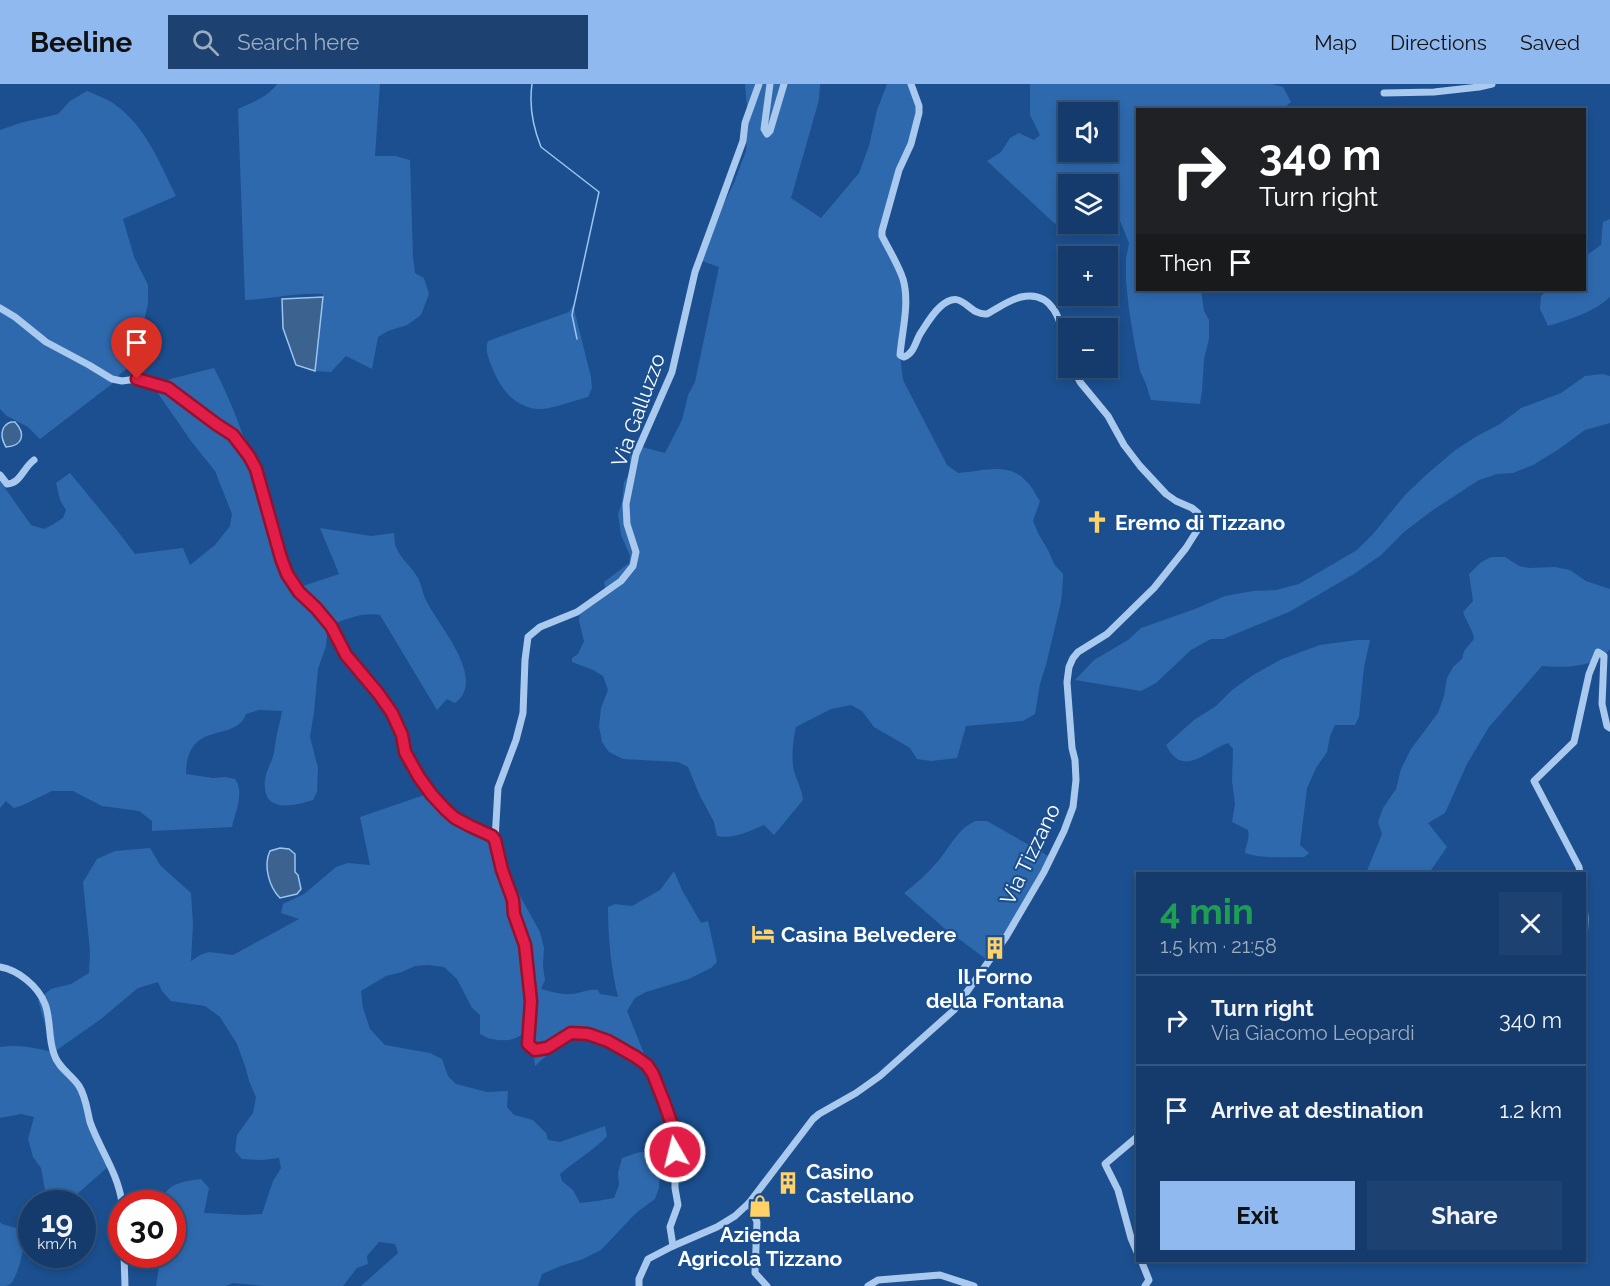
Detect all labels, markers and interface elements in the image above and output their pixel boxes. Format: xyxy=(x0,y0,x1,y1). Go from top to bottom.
search box xyxy=(168,15,588,69)
text: Beeline xyxy=(30,26,132,59)
icon: search xyxy=(189,26,222,59)
text: Search here xyxy=(237,29,359,55)
text: Map xyxy=(1314,30,1357,55)
text: Directions xyxy=(1390,30,1487,55)
text: Saved xyxy=(1520,30,1580,55)
map controls xyxy=(1058,102,1118,378)
button: sound xyxy=(1058,102,1118,162)
text: 340 m xyxy=(1259,131,1381,180)
icon: right xyxy=(1160,132,1238,210)
button: layers xyxy=(1058,174,1118,234)
text: Turn right xyxy=(1259,181,1378,212)
button: + xyxy=(1058,246,1118,306)
icon: arrive xyxy=(1224,246,1257,279)
text: Then xyxy=(1160,250,1212,276)
pin xyxy=(111,317,162,379)
button: − xyxy=(1058,318,1118,378)
icon: arrive xyxy=(120,326,153,359)
street label: Via Galluzzo xyxy=(606,350,670,470)
church icon: Eremo di Tizzano xyxy=(1084,509,1110,535)
place label: Eremo di Tizzano xyxy=(1115,510,1286,535)
street label: Via Tizzano xyxy=(995,799,1065,909)
text: 4 min xyxy=(1160,890,1254,932)
button: close xyxy=(1499,892,1562,955)
hotel icon: Casina Belvedere xyxy=(750,921,776,947)
place label: Casina Belvedere xyxy=(781,922,957,947)
text: 1.5 km · 21:58 xyxy=(1160,934,1277,958)
building icon: Il Forno della Fontana xyxy=(982,935,1008,961)
place label: Il Forno della Fontana xyxy=(926,964,1064,1013)
text: Turn right xyxy=(1211,995,1314,1021)
icon: right xyxy=(1160,1004,1193,1037)
text: 340 m xyxy=(1499,1007,1562,1033)
text: Via Giacomo Leopardi xyxy=(1211,1021,1415,1045)
icon: arrive xyxy=(1160,1094,1193,1127)
text: Arrive at destination xyxy=(1211,1097,1424,1123)
text: 1.2 km xyxy=(1499,1097,1562,1123)
position arrow xyxy=(643,1120,707,1184)
place label: Casino Castellano xyxy=(806,1159,914,1208)
building icon: Casino Castellano xyxy=(775,1170,801,1196)
button: Exit xyxy=(1160,1181,1355,1250)
button: Share xyxy=(1367,1181,1562,1250)
speed limit sign: 30 xyxy=(108,1190,186,1268)
shop icon: Azienda Agricola Tizzano xyxy=(747,1193,773,1219)
text: 19 xyxy=(41,1204,73,1239)
place label: Azienda Agricola Tizzano xyxy=(678,1222,843,1271)
text: km/h xyxy=(37,1235,77,1253)

